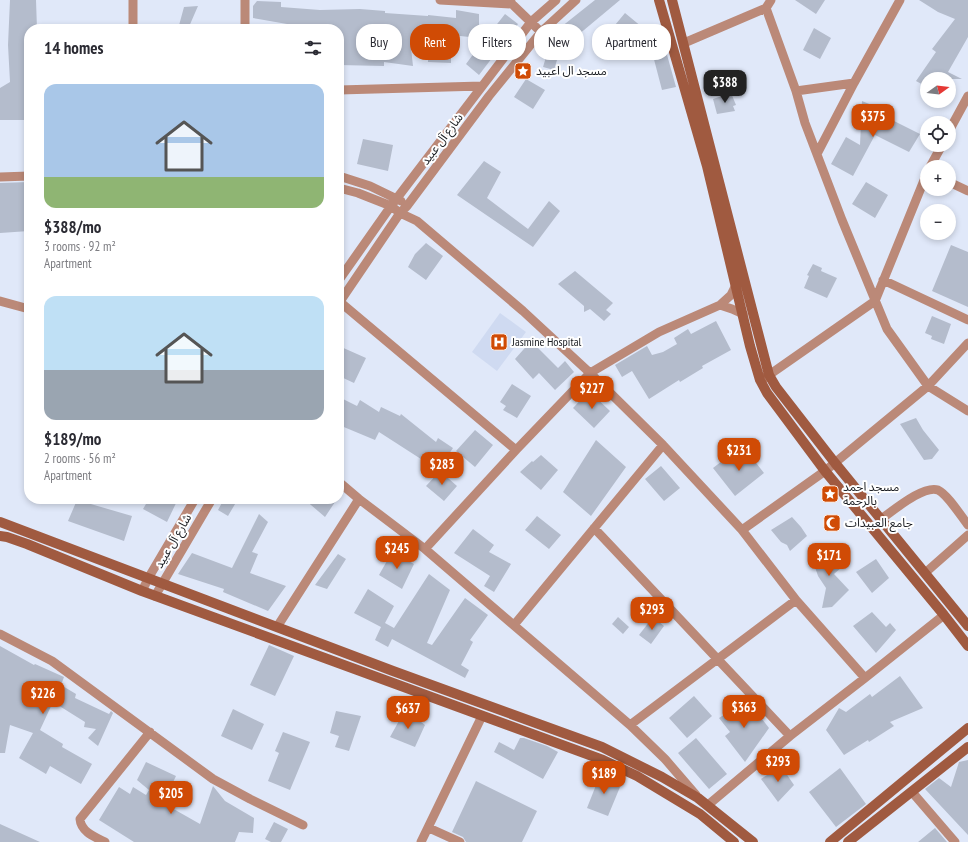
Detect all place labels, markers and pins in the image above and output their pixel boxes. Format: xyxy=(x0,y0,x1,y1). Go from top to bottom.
place icon: مسجد ال اعبيد xyxy=(513,61,533,81)
place label: مسجد ال اعبيد xyxy=(536,63,607,78)
pin: $388 xyxy=(701,70,749,104)
pin: $375 xyxy=(849,104,897,138)
hospital icon: Jasmine Hospital xyxy=(489,332,509,352)
place label: Jasmine Hospital xyxy=(511,334,582,349)
pin: $227 xyxy=(568,376,616,410)
pin: $231 xyxy=(715,438,763,472)
pin: $283 xyxy=(418,452,466,486)
place label: مسجد احمد بالرحمة xyxy=(843,479,899,508)
place icon: مسجد احمد بالرحمة xyxy=(820,484,840,504)
mosque icon: جامع العبيدات xyxy=(822,513,842,533)
place label: جامع العبيدات xyxy=(845,515,913,532)
pin: $245 xyxy=(373,536,421,570)
pin: $171 xyxy=(805,543,853,577)
pin: $293 xyxy=(628,597,676,631)
pin: $226 xyxy=(19,681,67,715)
pin: $363 xyxy=(720,695,768,729)
pin: $637 xyxy=(384,696,432,730)
pin: $293 xyxy=(754,749,802,783)
pin: $189 xyxy=(580,761,628,795)
pin: $205 xyxy=(147,781,195,815)

